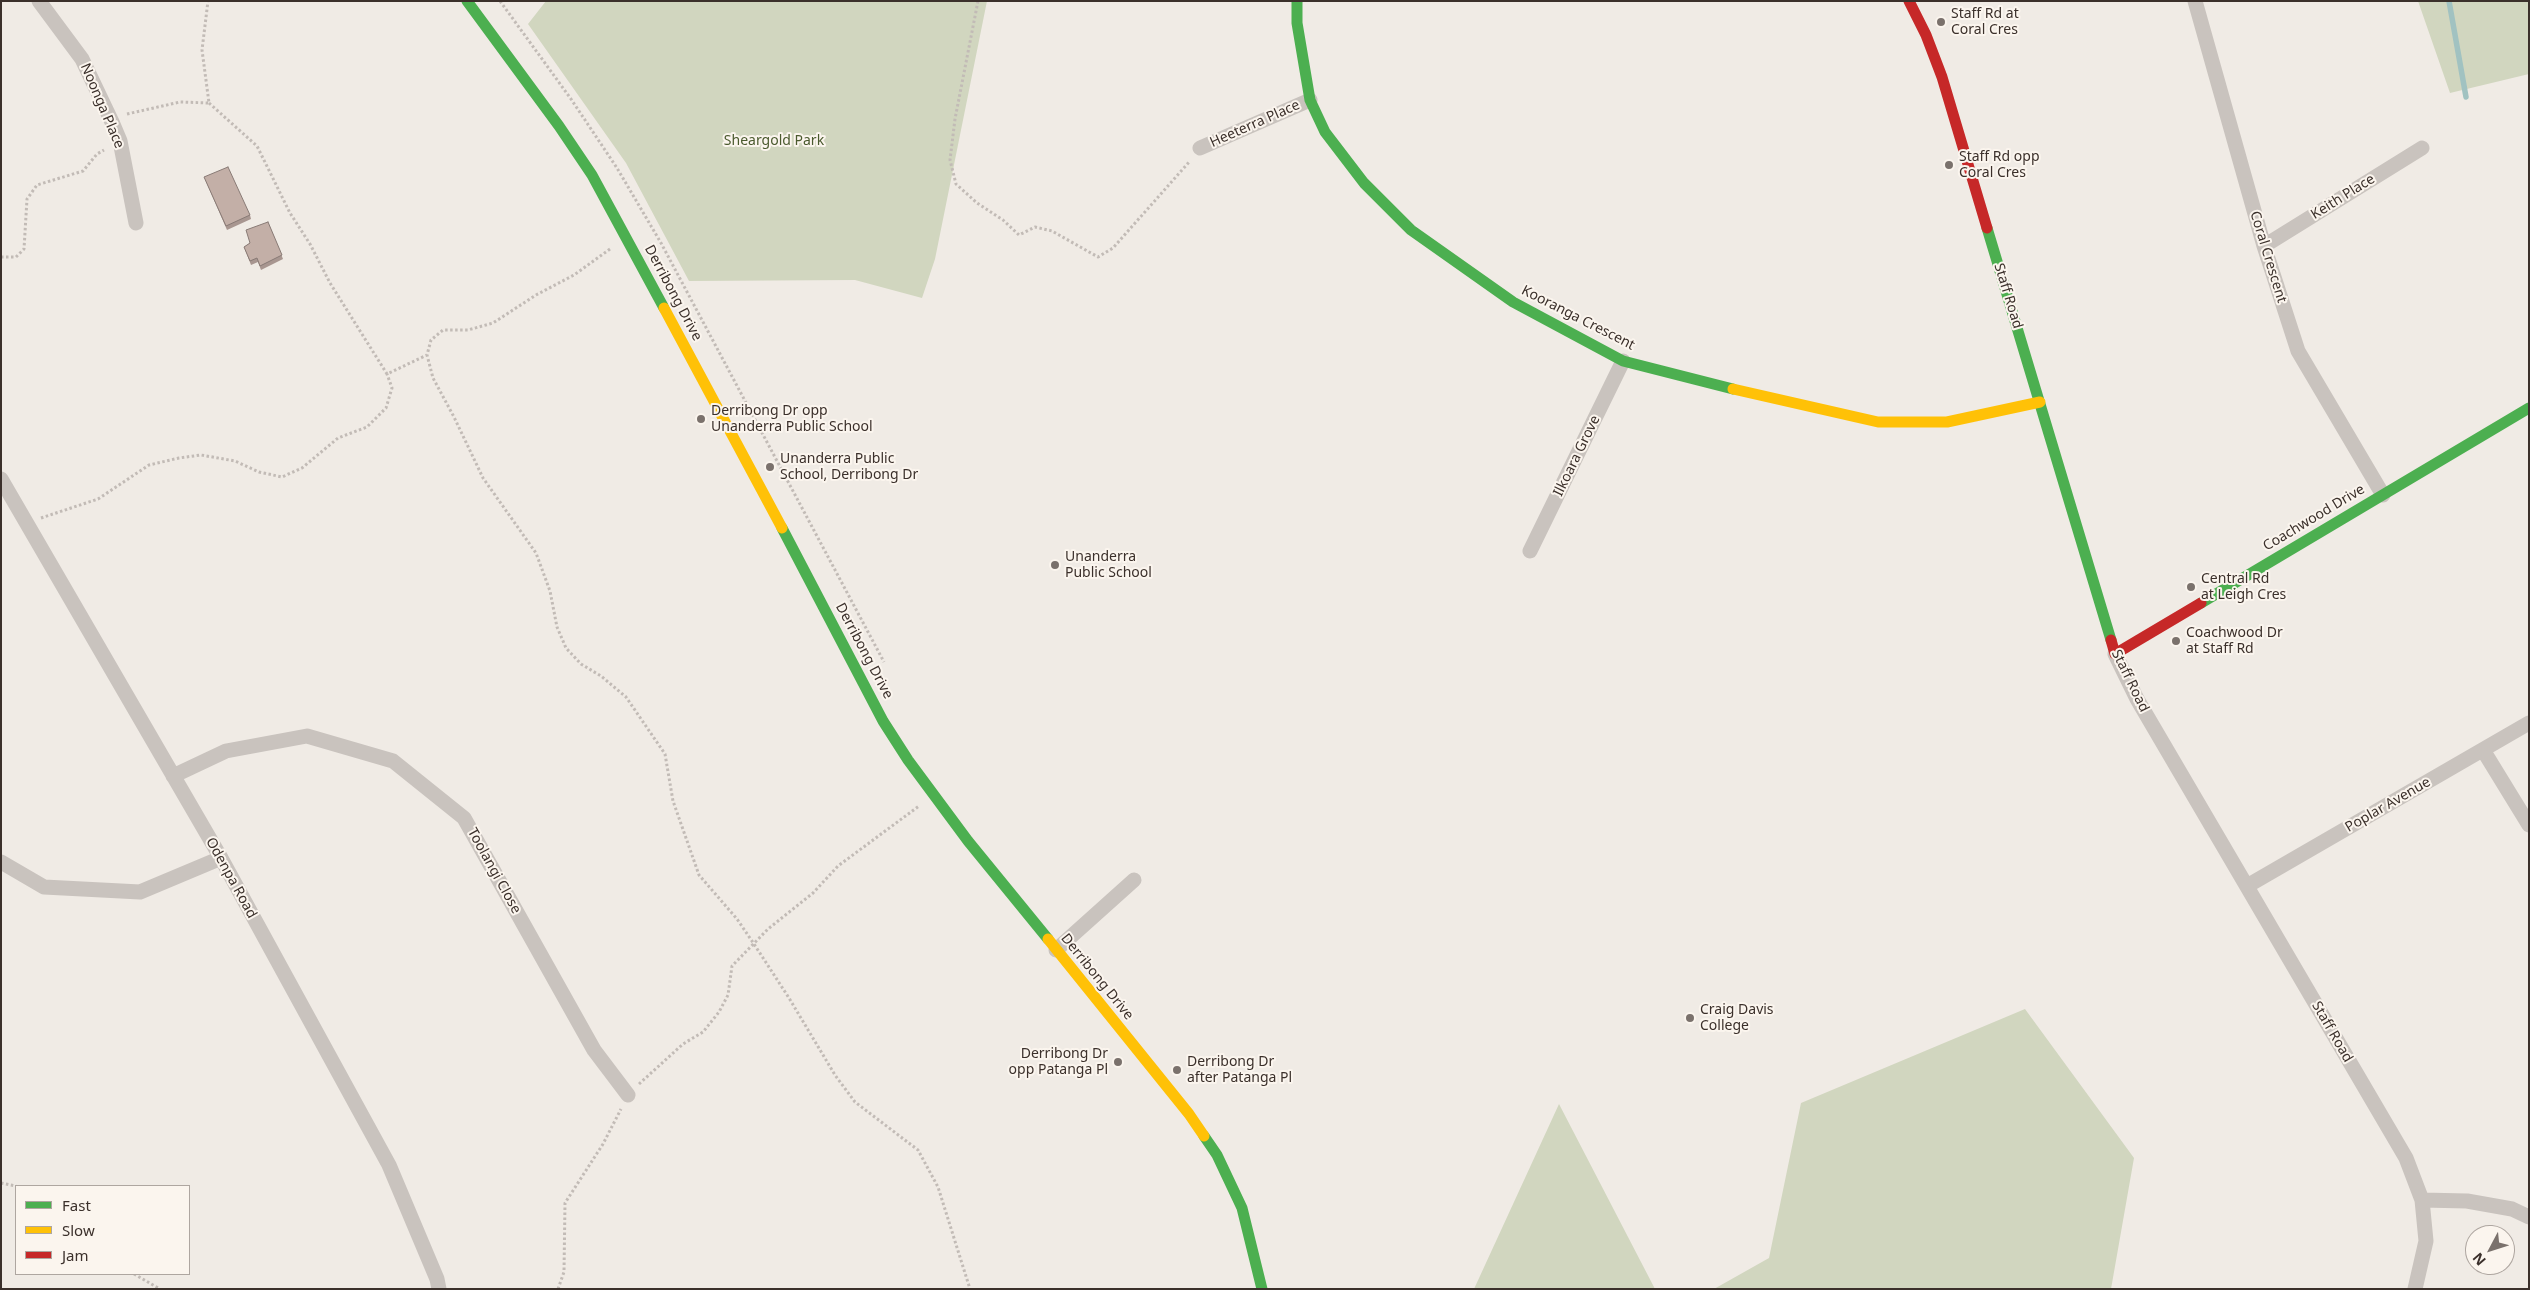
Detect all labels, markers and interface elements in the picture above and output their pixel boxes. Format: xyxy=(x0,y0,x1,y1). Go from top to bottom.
place label: Staff Rd at Coral Cres xyxy=(1951,6,2019,38)
marker: Staff Rd at Coral Cres xyxy=(1935,16,1947,28)
street label: Noonga Place xyxy=(77,61,127,151)
street label: Heeterra Place xyxy=(1208,97,1302,151)
park label: Sheargold Park xyxy=(724,133,824,149)
place label: Staff Rd opp Coral Cres xyxy=(1959,149,2040,182)
marker: Staff Rd opp Coral Cres xyxy=(1943,159,1955,171)
street label: Keith Place xyxy=(2308,171,2378,223)
street label: Coral Crescent xyxy=(2246,209,2290,305)
street label: Derribong Drive xyxy=(641,242,705,344)
street label: Staff Road xyxy=(1990,261,2026,331)
street label: Kooranga Crescent xyxy=(1519,282,1637,354)
place label: Derribong Dr opp Unanderra Public School xyxy=(711,403,873,436)
marker: Derribong Dr opp Unanderra Public School xyxy=(695,413,707,425)
street label: Ilkoara Grove xyxy=(1550,413,1604,499)
place label: Unanderra Public School, Derribong Dr xyxy=(780,451,918,484)
marker: Unanderra Public School, Derribong Dr xyxy=(764,461,776,473)
street label: Coachwood Drive xyxy=(2260,481,2368,555)
place label: Unanderra Public School xyxy=(1065,549,1152,582)
marker: Unanderra Public School xyxy=(1049,559,1061,571)
place label: Central Rd at Leigh Cres xyxy=(2201,571,2286,604)
marker: Central Rd at Leigh Cres xyxy=(2185,581,2197,593)
street label: Derribong Drive xyxy=(832,600,896,702)
place label: Coachwood Dr at Staff Rd xyxy=(2186,625,2283,658)
marker: Coachwood Dr at Staff Rd xyxy=(2170,635,2182,647)
street label: Staff Road xyxy=(2108,647,2152,715)
street label: Poplar Avenue xyxy=(2342,774,2434,836)
street label: Toolangi Close xyxy=(464,825,524,917)
street label: Odenpa Road xyxy=(202,835,260,921)
street label: Derribong Drive xyxy=(1057,931,1137,1023)
street label: Staff Road xyxy=(2308,999,2356,1065)
place label: Craig Davis College xyxy=(1700,1002,1774,1034)
marker: Craig Davis College xyxy=(1684,1012,1696,1024)
place label: Derribong Dr opp Patanga Pl xyxy=(1009,1046,1108,1078)
place label: Derribong Dr after Patanga Pl xyxy=(1187,1054,1292,1086)
marker: Derribong Dr opp Patanga Pl xyxy=(1112,1056,1124,1068)
marker: Derribong Dr after Patanga Pl xyxy=(1171,1064,1183,1076)
legend xyxy=(15,1185,190,1275)
text: Fast xyxy=(62,1195,91,1215)
text: Slow xyxy=(62,1220,95,1240)
north arrow xyxy=(2465,1225,2515,1275)
text: Jam xyxy=(62,1245,89,1265)
text: N xyxy=(2468,1249,2490,1270)

